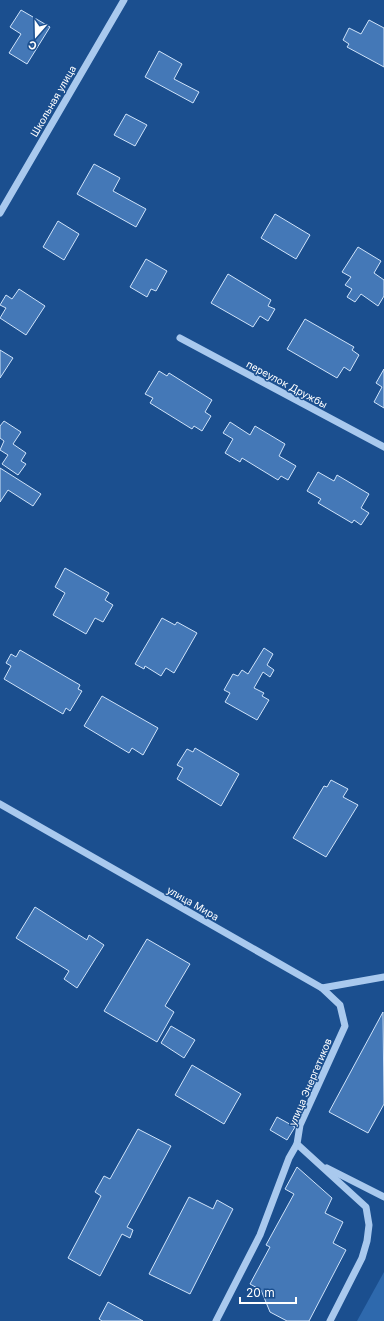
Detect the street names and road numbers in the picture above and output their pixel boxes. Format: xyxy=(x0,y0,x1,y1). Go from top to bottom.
street label: Школьная улица xyxy=(28,63,78,139)
street label: переулок Дружбы xyxy=(245,358,329,410)
street label: улица Мира xyxy=(165,883,221,923)
street label: улица Энергетиков xyxy=(286,1036,334,1128)

